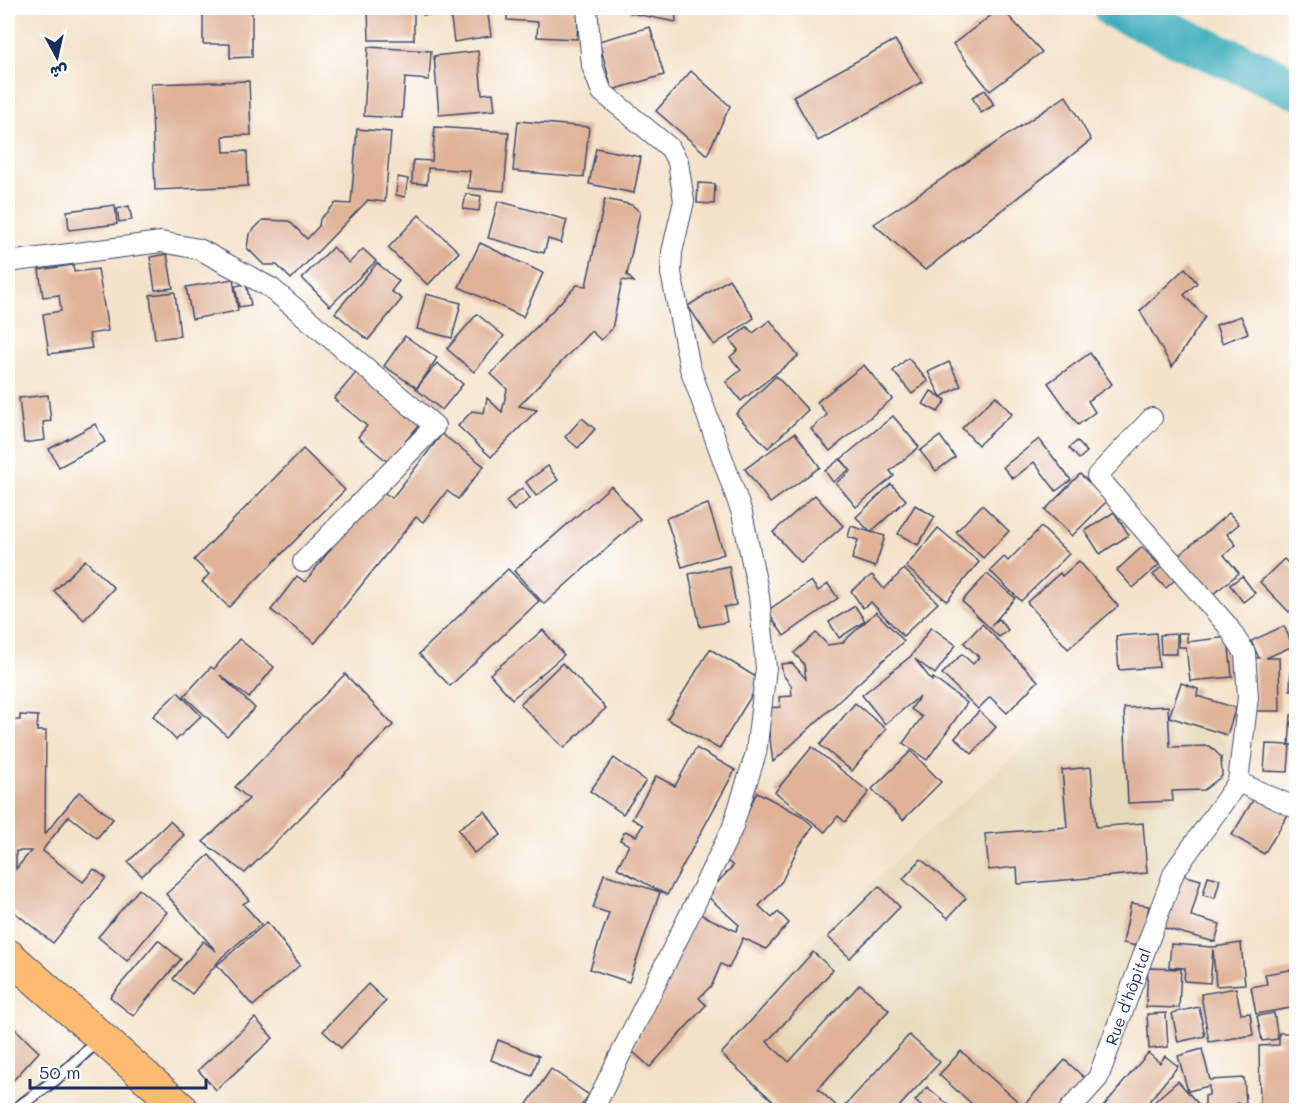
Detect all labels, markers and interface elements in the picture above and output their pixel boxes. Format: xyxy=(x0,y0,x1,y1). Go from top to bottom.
north arrow xyxy=(27,27,87,87)
text: ش xyxy=(49,61,69,84)
street label: Rue d'hôpital xyxy=(1100,945,1155,1048)
scale bar xyxy=(30,1052,206,1090)
text: 50 m xyxy=(39,1060,81,1084)

